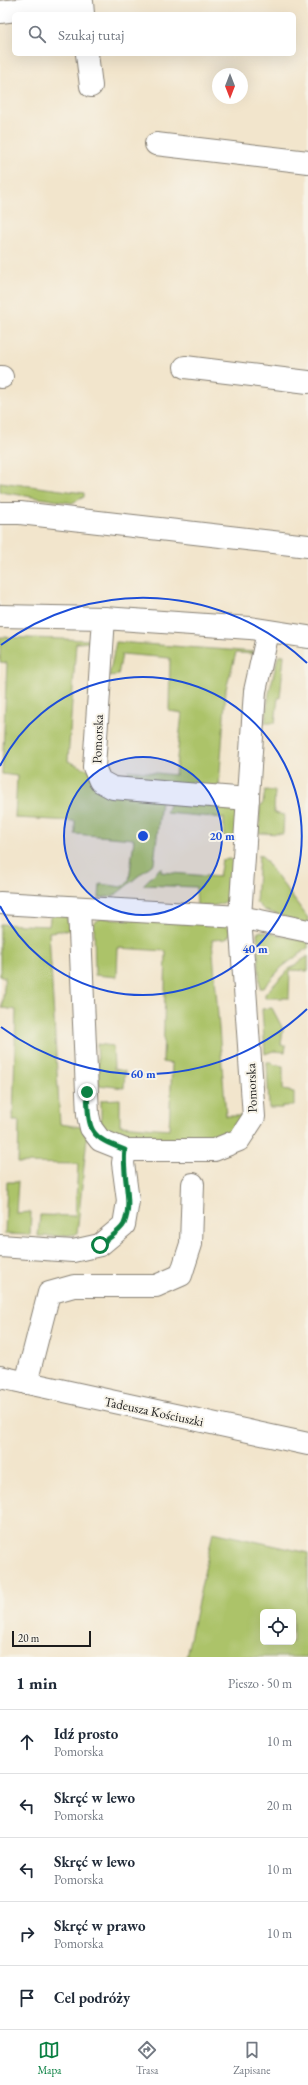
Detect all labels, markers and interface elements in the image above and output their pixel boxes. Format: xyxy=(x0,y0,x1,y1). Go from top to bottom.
search box xyxy=(12,12,296,56)
icon: search xyxy=(26,23,48,45)
text: Szukaj tutaj xyxy=(58,25,124,44)
north arrow xyxy=(212,68,248,104)
street label: Pomorska xyxy=(88,713,107,764)
text: 20 m xyxy=(209,828,235,844)
centre of rings xyxy=(136,829,150,843)
text: 40 m xyxy=(242,941,268,957)
street label: Pomorska xyxy=(242,1062,261,1113)
text: 60 m xyxy=(130,1066,156,1082)
route end xyxy=(78,1083,96,1101)
route start xyxy=(91,1236,109,1254)
street label: Tadeusza Kościuszki xyxy=(103,1393,205,1430)
map controls xyxy=(260,1609,296,1645)
button: locate xyxy=(260,1609,296,1645)
scale bar xyxy=(12,1629,91,1648)
text: 20 m xyxy=(18,1631,39,1645)
text: 1 min xyxy=(16,1672,57,1694)
text: Pieszo · 50 m xyxy=(228,1675,292,1692)
text: Idź prosto xyxy=(54,1724,118,1743)
icon: ahead xyxy=(16,1731,38,1753)
text: 10 m xyxy=(267,1733,292,1750)
text: Pomorska xyxy=(54,1743,103,1760)
text: Skręć w lewo xyxy=(54,1788,135,1807)
icon: left xyxy=(16,1795,38,1817)
text: 20 m xyxy=(267,1797,292,1814)
text: Pomorska xyxy=(54,1807,103,1824)
text: Skręć w lewo xyxy=(54,1852,135,1871)
icon: left xyxy=(16,1859,38,1881)
text: 10 m xyxy=(267,1861,292,1878)
text: Pomorska xyxy=(54,1871,103,1888)
text: Skręć w prawo xyxy=(54,1916,146,1935)
icon: right xyxy=(16,1923,38,1945)
text: 10 m xyxy=(267,1925,292,1942)
text: Pomorska xyxy=(54,1935,103,1952)
icon: arrive xyxy=(16,1987,38,2009)
text: Cel podróży xyxy=(54,1988,130,2007)
tab: Mapa xyxy=(37,2039,61,2077)
tab: Trasa xyxy=(136,2039,158,2077)
tab: Zapisane xyxy=(233,2039,271,2077)

